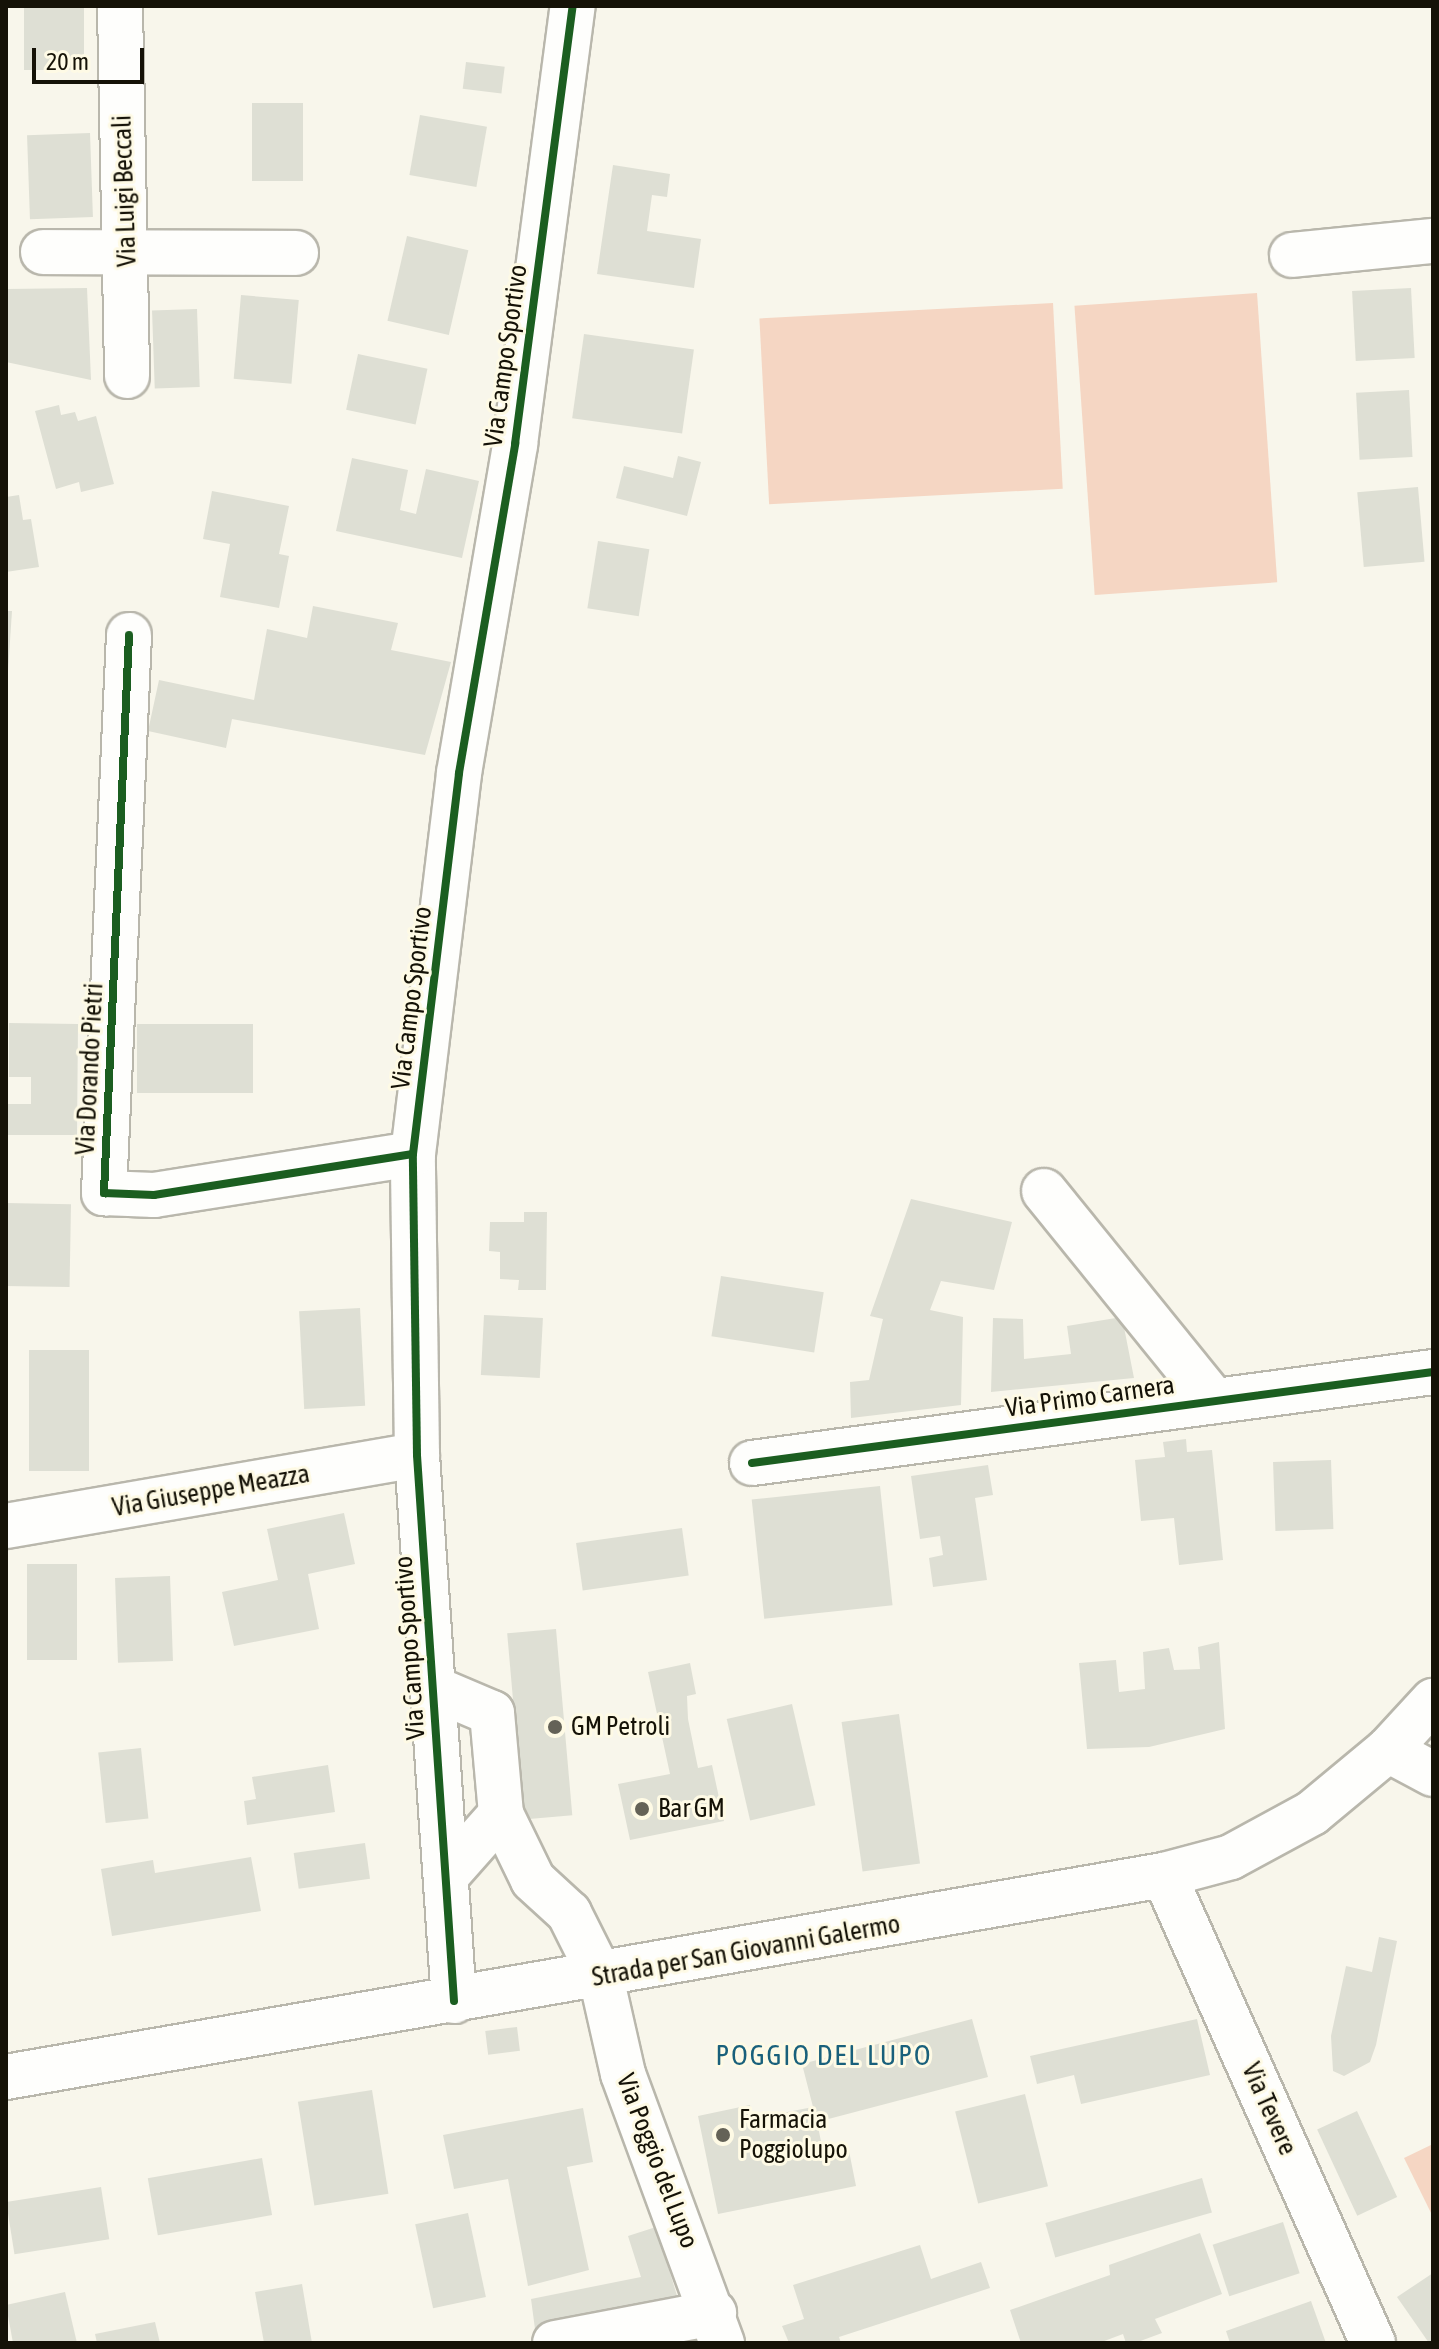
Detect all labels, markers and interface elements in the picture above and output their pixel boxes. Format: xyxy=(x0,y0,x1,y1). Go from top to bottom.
scale bar xyxy=(36,32,148,82)
text: 20 m xyxy=(46,48,89,75)
street label: Via Luigi Beccali xyxy=(107,115,143,267)
street label: Via Campo Sportivo xyxy=(478,263,534,449)
street label: Via Campo Sportivo xyxy=(385,905,439,1091)
street label: Via Dorando Pietri xyxy=(70,982,110,1156)
street label: Via Primo Carnera xyxy=(1003,1370,1177,1424)
street label: Via Giuseppe Meazza xyxy=(110,1458,312,1524)
street label: Via Campo Sportivo xyxy=(388,1555,432,1741)
place label: GM Petroli xyxy=(571,1711,670,1743)
marker: GM Petroli xyxy=(546,1718,564,1736)
place label: Bar GM xyxy=(658,1793,725,1825)
marker: Bar GM xyxy=(633,1800,651,1818)
street label: Strada per San Giovanni Galermo xyxy=(590,1909,902,1993)
district label: POGGIO DEL LUPO xyxy=(716,2038,932,2072)
street label: Via Tevere xyxy=(1235,2058,1303,2160)
street label: Via Poggio del Lupo xyxy=(609,2069,705,2253)
place label: Farmacia Poggiolupo xyxy=(739,2104,848,2166)
marker: Farmacia Poggiolupo xyxy=(714,2126,732,2144)

